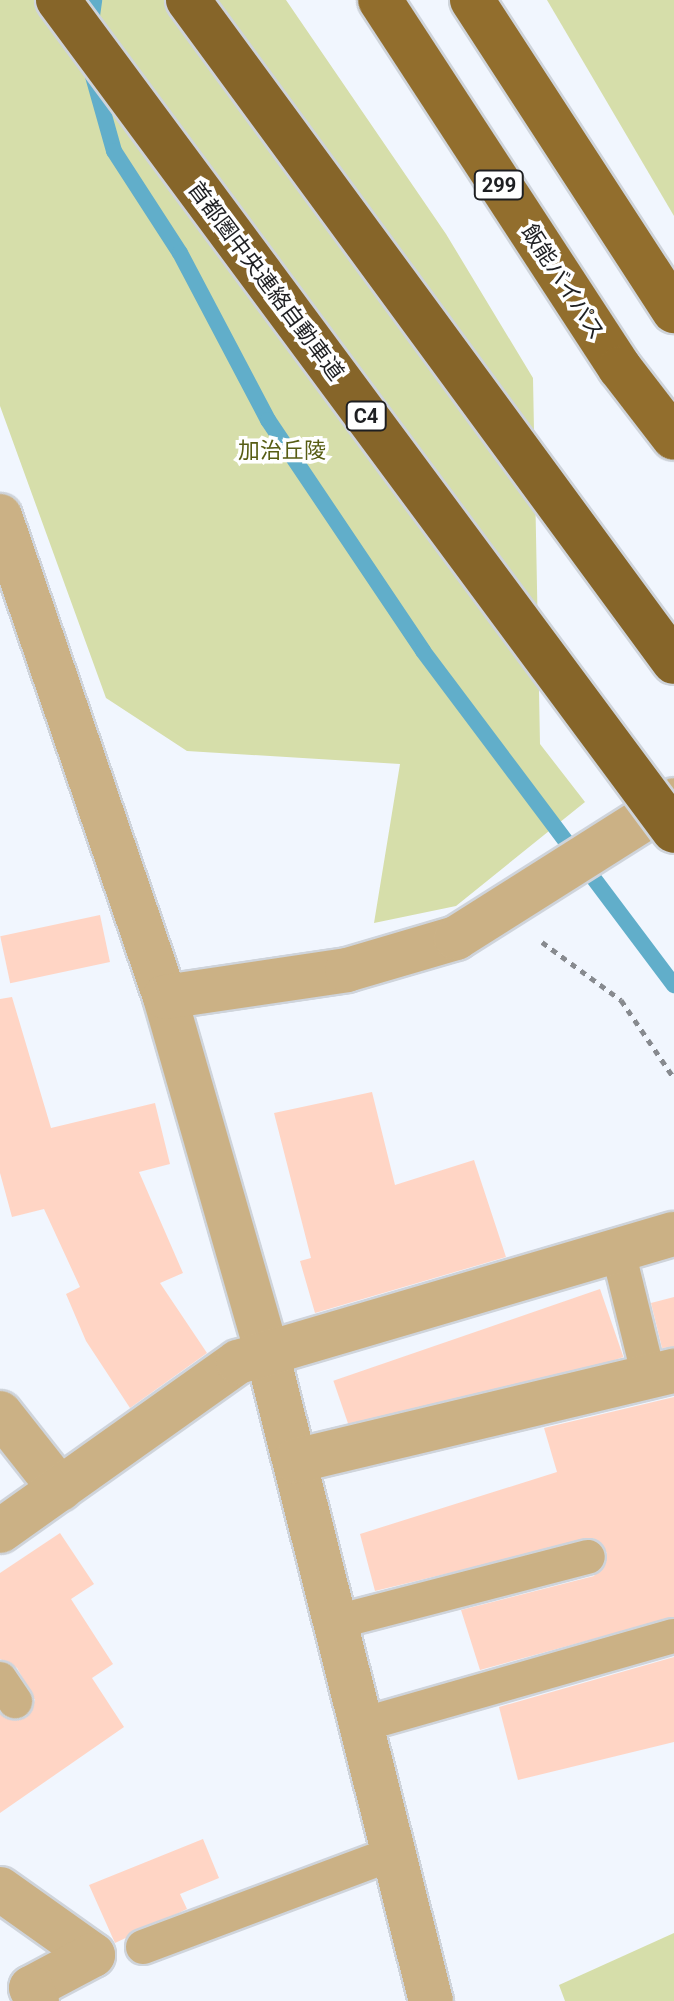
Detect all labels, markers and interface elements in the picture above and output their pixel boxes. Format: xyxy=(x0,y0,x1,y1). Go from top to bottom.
road number: 299 xyxy=(473,169,525,201)
street label: 首都圏中央連絡自動車道 xyxy=(183,176,349,386)
street label: 飯能バイパス xyxy=(516,219,610,345)
road number: C4 xyxy=(344,400,388,432)
park label: 加治丘陵 xyxy=(238,438,326,464)

